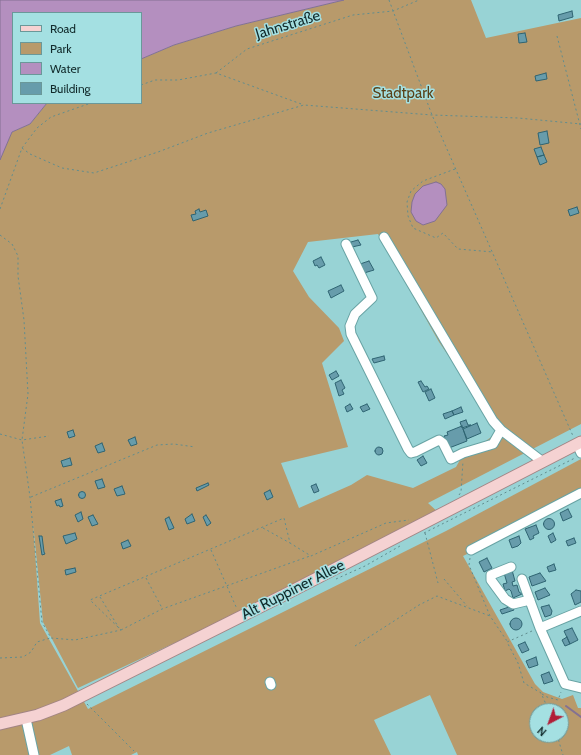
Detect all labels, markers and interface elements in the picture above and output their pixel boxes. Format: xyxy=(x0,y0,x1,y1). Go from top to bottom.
street label: Jahnstraße xyxy=(253,7,323,43)
legend xyxy=(12,12,142,104)
text: Road xyxy=(50,21,76,36)
text: Park xyxy=(50,41,72,56)
text: Water xyxy=(50,61,80,76)
text: Building xyxy=(50,81,91,96)
park label: Stadtpark xyxy=(372,85,434,103)
street label: Alt Ruppiner Allee xyxy=(238,556,348,624)
north arrow xyxy=(529,703,569,743)
text: N xyxy=(534,723,549,739)

